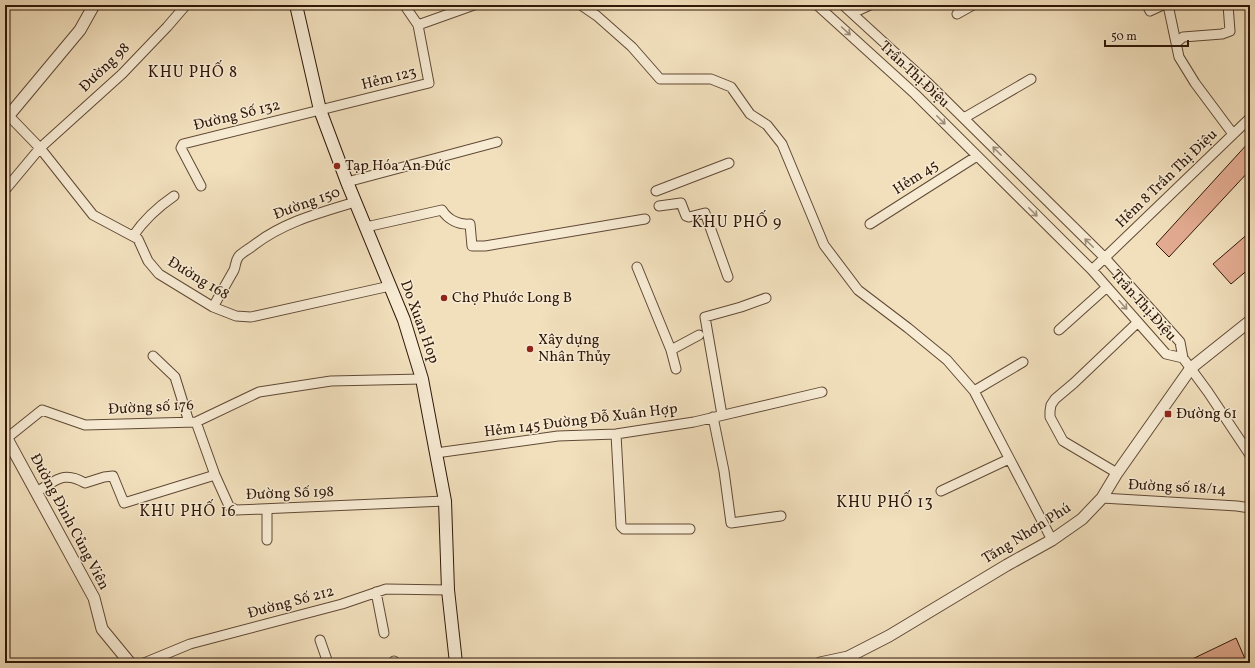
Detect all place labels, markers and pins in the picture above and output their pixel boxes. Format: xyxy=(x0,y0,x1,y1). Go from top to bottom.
place label: Tạp Hóa An Đức xyxy=(345,156,451,177)
marker: Tạp Hóa An Đức xyxy=(332,161,342,171)
place label: Chợ Phước Long B xyxy=(452,288,572,309)
marker: Chợ Phước Long B xyxy=(439,293,449,303)
place label: Xây dựng Nhân Thủy xyxy=(538,330,611,368)
marker: Xây dựng Nhân Thủy xyxy=(525,344,535,354)
place label: Đường 61 xyxy=(1176,404,1237,425)
marker: Đường 61 xyxy=(1163,409,1173,419)

